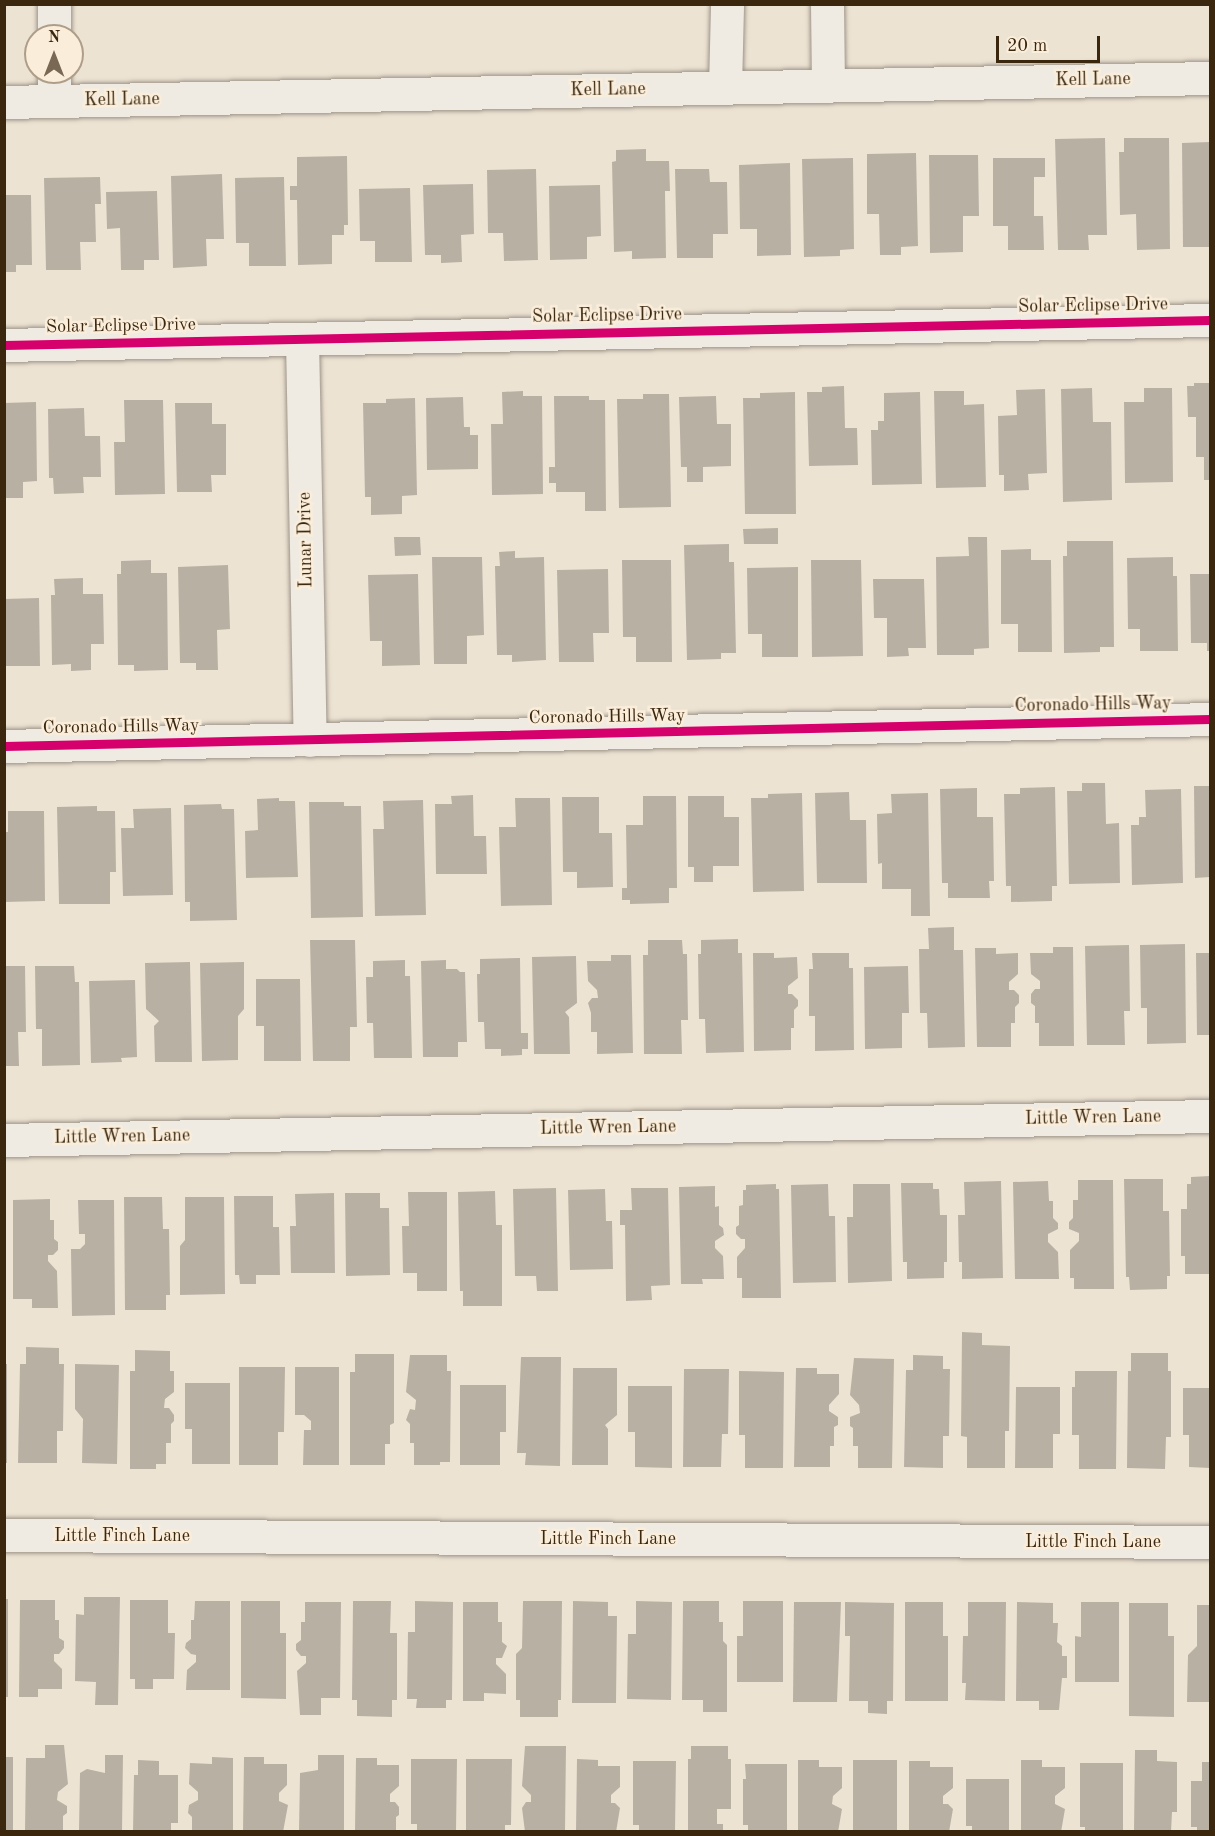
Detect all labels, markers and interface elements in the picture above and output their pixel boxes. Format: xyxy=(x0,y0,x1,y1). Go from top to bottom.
north arrow xyxy=(24,24,84,84)
scale bar xyxy=(999,24,1102,62)
text: N xyxy=(48,30,60,46)
text: 20 m xyxy=(1007,37,1047,55)
street label: Kell Lane xyxy=(1055,69,1131,91)
street label: Kell Lane xyxy=(570,79,646,101)
street label: Kell Lane xyxy=(84,89,160,111)
street label: Solar Eclipse Drive xyxy=(1018,294,1168,318)
street label: Solar Eclipse Drive xyxy=(532,304,682,328)
street label: Solar Eclipse Drive xyxy=(46,314,196,338)
street label: Lunar Drive xyxy=(294,492,318,588)
street label: Coronado Hills Way xyxy=(1014,693,1172,717)
street label: Coronado Hills Way xyxy=(528,705,686,729)
street label: Coronado Hills Way xyxy=(42,715,200,739)
street label: Little Wren Lane xyxy=(1025,1106,1161,1130)
street label: Little Wren Lane xyxy=(540,1116,676,1140)
street label: Little Wren Lane xyxy=(54,1125,190,1149)
street label: Little Finch Lane xyxy=(54,1525,190,1547)
street label: Little Finch Lane xyxy=(540,1528,676,1550)
street label: Little Finch Lane xyxy=(1025,1531,1161,1553)

